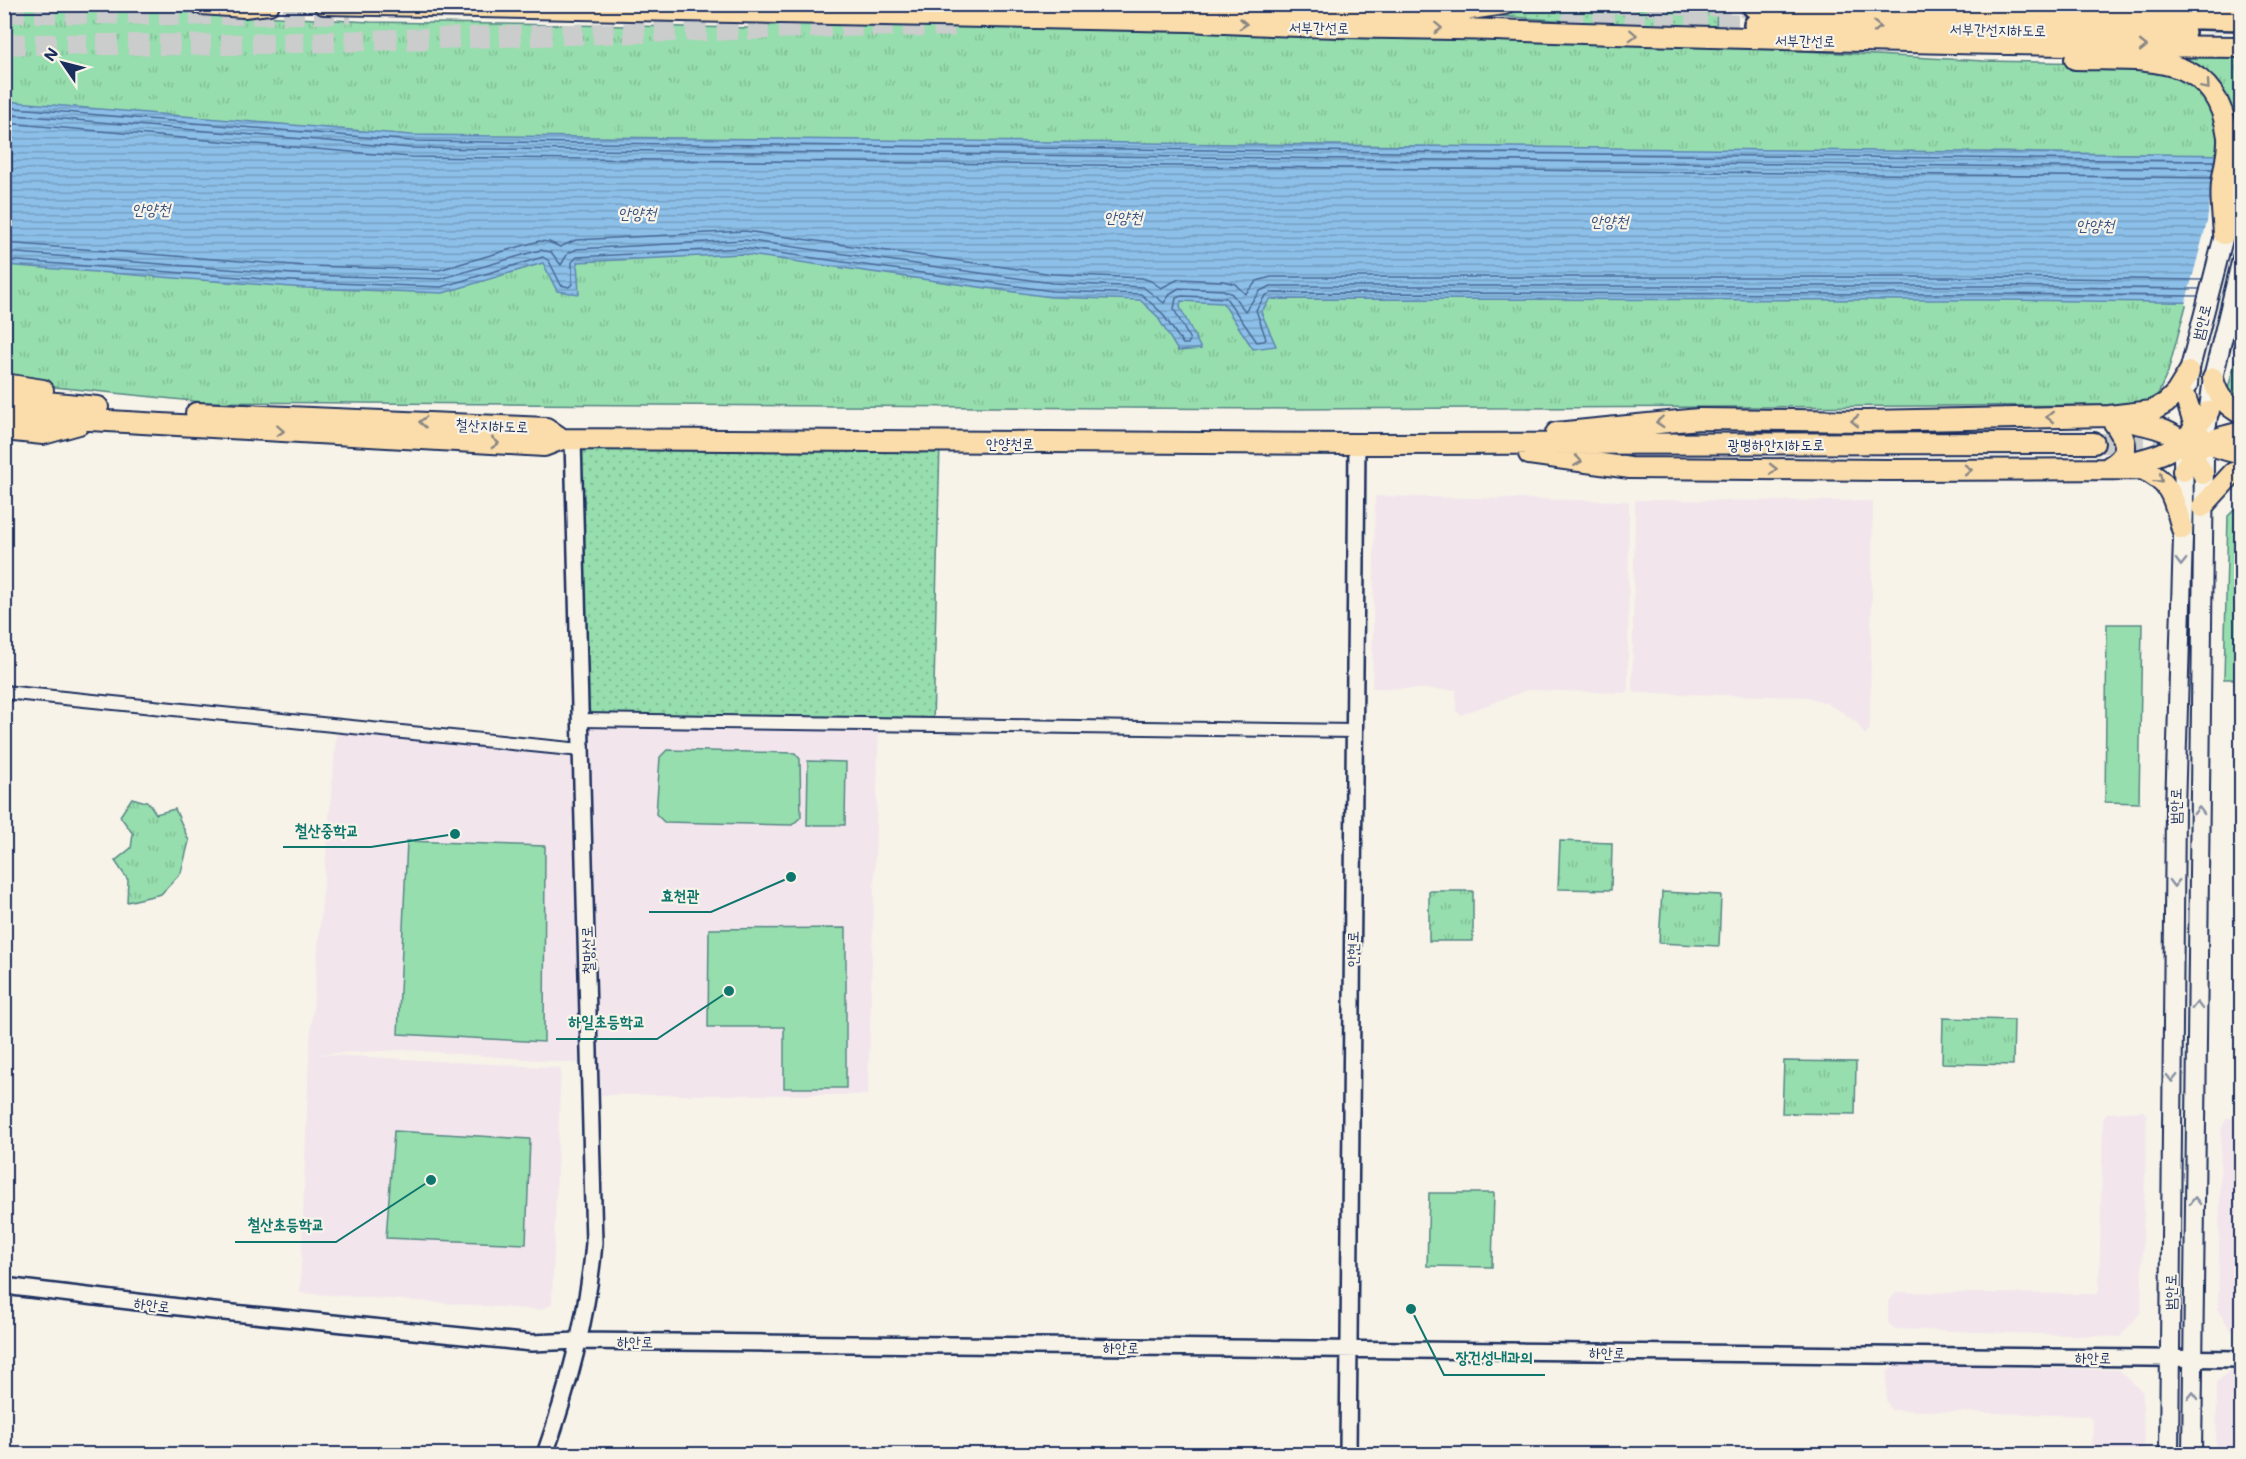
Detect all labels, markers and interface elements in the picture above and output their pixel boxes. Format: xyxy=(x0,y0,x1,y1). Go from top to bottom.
street label: 서부간선로 xyxy=(1289,16,1349,38)
one-way arrow xyxy=(1239,18,1248,31)
street label: 서부간선지하도로 xyxy=(1950,18,2046,40)
one-way arrow xyxy=(1872,20,1881,33)
one-way arrow xyxy=(1434,22,1443,35)
one-way arrow xyxy=(1629,29,1638,41)
street label: 서부간선로 xyxy=(1775,29,1835,51)
north arrow xyxy=(33,33,93,93)
one-way arrow xyxy=(2139,40,2148,52)
text: N xyxy=(38,43,62,65)
one-way arrow xyxy=(2199,80,2210,90)
water label: 안양천 xyxy=(132,198,172,219)
water label: 안양천 xyxy=(618,202,658,223)
water label: 안양천 xyxy=(1104,206,1144,227)
water label: 안양천 xyxy=(1590,210,1630,231)
water label: 안양천 xyxy=(2076,214,2116,235)
street label: 범안로 xyxy=(2187,302,2215,342)
one-way arrow xyxy=(2046,411,2055,424)
street label: 철산지하도로 xyxy=(455,414,529,436)
one-way arrow xyxy=(1656,415,1665,428)
one-way arrow xyxy=(1851,415,1860,427)
one-way arrow xyxy=(418,416,427,429)
one-way arrow xyxy=(275,424,284,437)
street label: 안양천로 xyxy=(986,433,1034,453)
street label: 광명하안지하도로 xyxy=(1728,434,1824,454)
one-way arrow xyxy=(491,437,500,450)
one-way arrow xyxy=(1574,454,1583,467)
one-way arrow xyxy=(1768,463,1777,476)
one-way arrow xyxy=(1963,464,1972,476)
one-way arrow xyxy=(2152,472,2163,483)
one-way arrow xyxy=(2175,558,2187,567)
street label: 범안로 xyxy=(2165,788,2185,824)
one-way arrow xyxy=(2193,807,2205,816)
callout: 철산중학교 xyxy=(283,813,371,847)
text: 철산중학교 xyxy=(295,819,359,840)
callout: 효천관 xyxy=(649,878,711,912)
one-way arrow xyxy=(2168,879,2180,888)
text: 효천관 xyxy=(661,884,699,905)
street label: 철망산로 xyxy=(576,926,598,974)
street label: 안현로 xyxy=(1342,931,1362,967)
one-way arrow xyxy=(2190,1002,2203,1011)
callout: 하일초등학교 xyxy=(556,1005,657,1039)
text: 하일초등학교 xyxy=(567,1010,646,1031)
one-way arrow xyxy=(2166,1074,2178,1083)
one-way arrow xyxy=(2189,1197,2201,1206)
callout: 철산초등학교 xyxy=(235,1208,336,1242)
text: 철산초등학교 xyxy=(247,1213,325,1234)
street label: 범안로 xyxy=(2160,1274,2180,1310)
street label: 하안로 xyxy=(133,1292,171,1316)
street label: 하안로 xyxy=(617,1331,653,1351)
street label: 하안로 xyxy=(1103,1337,1139,1357)
callout: 장건성내과의 xyxy=(1444,1341,1545,1375)
street label: 하안로 xyxy=(1589,1342,1625,1362)
text: 장건성내과의 xyxy=(1455,1346,1533,1367)
street label: 하안로 xyxy=(2075,1347,2111,1367)
one-way arrow xyxy=(2187,1392,2199,1401)

